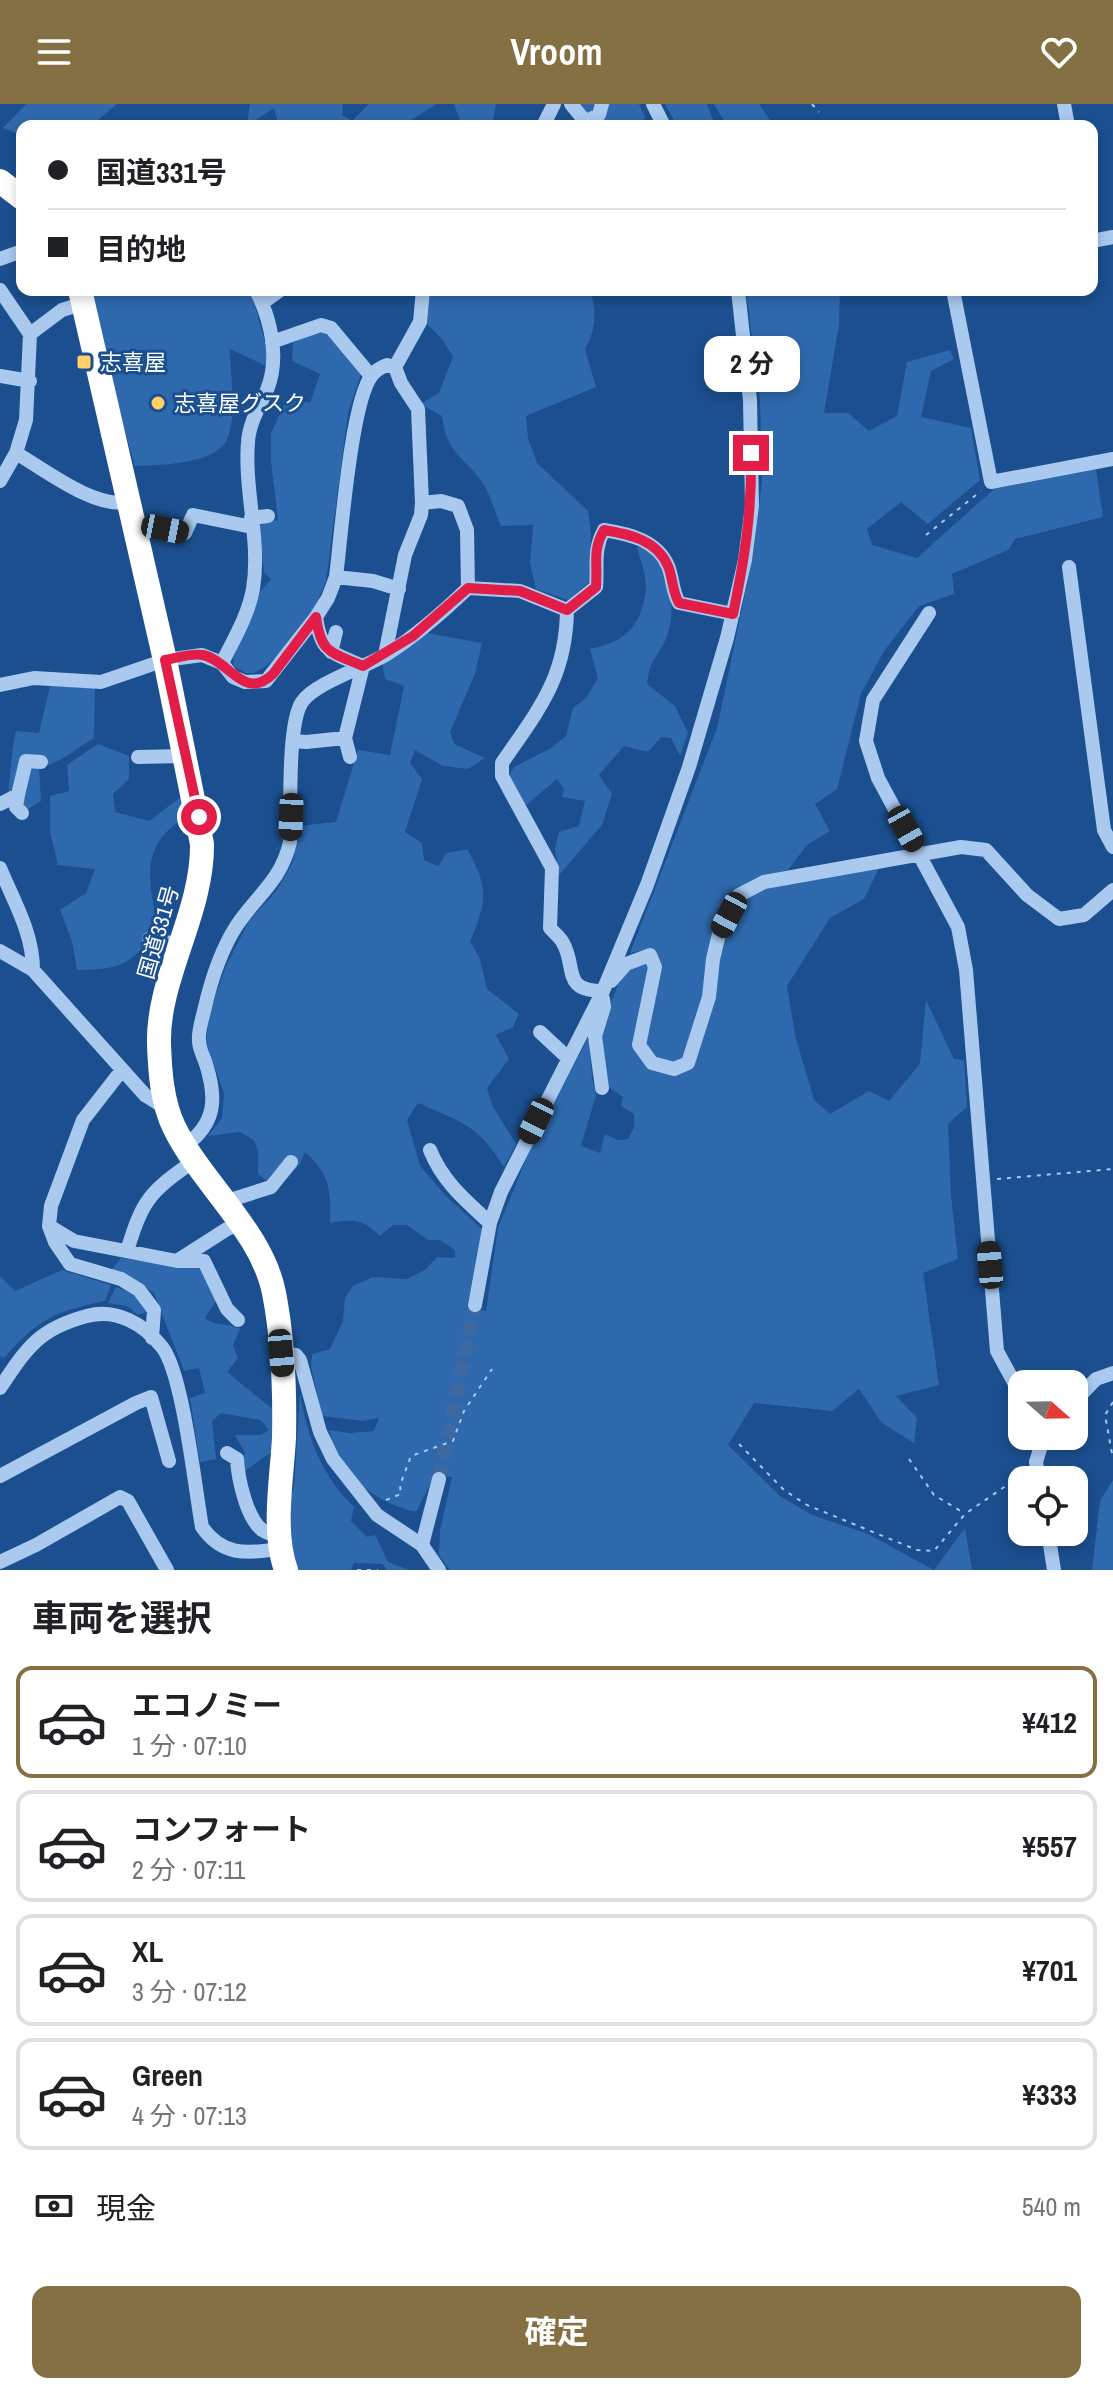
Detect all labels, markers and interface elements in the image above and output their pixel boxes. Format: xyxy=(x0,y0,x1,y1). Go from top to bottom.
text: Vroom xyxy=(511,28,602,76)
icon: menu xyxy=(32,30,76,74)
icon: heart xyxy=(1037,30,1081,74)
text: 国道331号 xyxy=(96,152,227,192)
text: 目的地 xyxy=(96,229,186,269)
callout: 2 分 xyxy=(703,337,799,393)
text: 2 分 xyxy=(730,346,774,381)
place label: 志喜屋 xyxy=(100,347,166,377)
marker: 志喜屋 xyxy=(75,353,93,371)
place label: 志喜屋グスク xyxy=(174,388,306,418)
marker: 志喜屋グスク xyxy=(149,394,167,412)
route end xyxy=(733,435,769,471)
car xyxy=(139,513,191,545)
car xyxy=(278,793,304,841)
route start xyxy=(181,799,217,835)
car xyxy=(884,802,928,856)
street label: 国道331号 xyxy=(130,882,186,982)
car xyxy=(707,888,751,942)
car xyxy=(515,1094,557,1148)
car xyxy=(976,1240,1004,1290)
car xyxy=(267,1328,295,1378)
north arrow xyxy=(1008,1370,1088,1450)
map controls xyxy=(1008,1370,1088,1546)
button: locate xyxy=(1008,1466,1088,1546)
text: 車両を選択 xyxy=(32,1594,212,1642)
text: エコノミー xyxy=(132,1685,282,1725)
icon: car xyxy=(36,1686,108,1758)
text: ¥412 xyxy=(1022,1702,1077,1742)
text: 1 分 · 07:10 xyxy=(132,1728,247,1763)
text: コンフォート xyxy=(132,1809,311,1849)
icon: car xyxy=(36,1810,108,1882)
text: ¥557 xyxy=(1022,1826,1077,1866)
text: 2 分 · 07:11 xyxy=(132,1852,245,1887)
text: XL xyxy=(132,1931,163,1971)
icon: car xyxy=(36,1934,108,2006)
text: ¥701 xyxy=(1022,1950,1077,1990)
text: 3 分 · 07:12 xyxy=(132,1974,247,2009)
text: Green xyxy=(132,2055,203,2095)
icon: car xyxy=(36,2058,108,2130)
text: ¥333 xyxy=(1022,2074,1077,2114)
text: 4 分 · 07:13 xyxy=(132,2098,247,2133)
icon: cash xyxy=(32,2184,76,2228)
text: 現金 xyxy=(96,2188,156,2228)
text: 540 m xyxy=(1022,2189,1081,2224)
button: 確定 xyxy=(32,2286,1081,2378)

